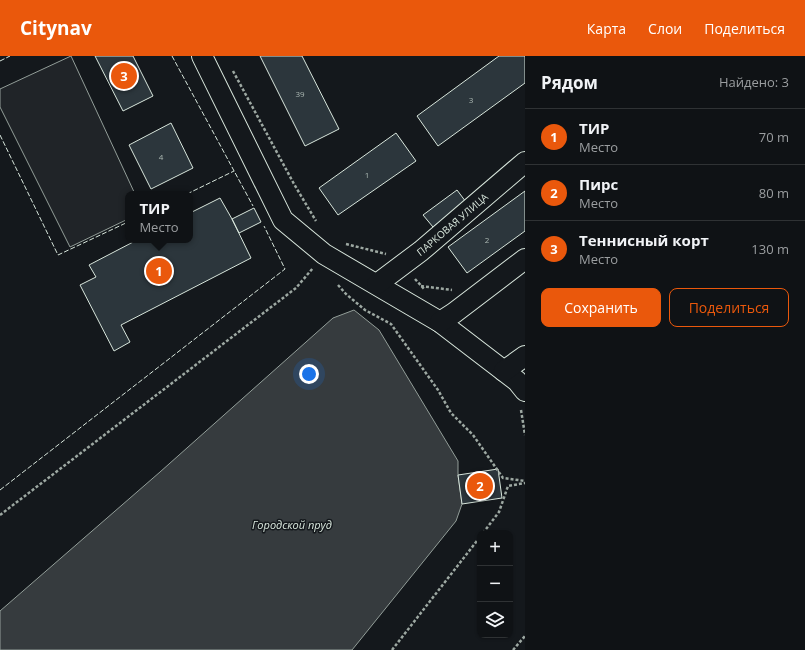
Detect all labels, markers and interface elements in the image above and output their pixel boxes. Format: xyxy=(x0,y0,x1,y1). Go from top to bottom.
text: Citynav xyxy=(20,15,92,41)
text: Карта xyxy=(587,19,626,38)
text: Слои xyxy=(648,19,682,38)
text: Поделиться xyxy=(704,19,785,38)
pin: 3 xyxy=(111,61,137,91)
text: Рядом xyxy=(541,71,598,94)
text: Найдено: 3 xyxy=(719,73,789,91)
house number: 39 xyxy=(295,88,305,99)
house number: 3 xyxy=(469,94,474,105)
text: ТИР xyxy=(579,118,609,138)
text: 1 xyxy=(550,128,558,146)
text: 70 m xyxy=(759,128,789,146)
text: Место xyxy=(579,138,618,156)
house number: 4 xyxy=(159,151,164,162)
house number: 1 xyxy=(365,169,369,180)
text: Пирс xyxy=(579,174,618,194)
text: 2 xyxy=(550,184,558,202)
text: 80 m xyxy=(759,184,789,202)
street label: ПАРКОВАЯ УЛИЦА xyxy=(414,189,491,259)
popup xyxy=(125,191,193,243)
text: Место xyxy=(579,194,618,212)
text: ТИР xyxy=(139,198,170,218)
text: Место xyxy=(139,218,179,236)
text: Теннисный корт xyxy=(579,230,709,250)
house number: 2 xyxy=(485,234,490,245)
text: 3 xyxy=(550,240,558,258)
text: 130 m xyxy=(751,240,789,258)
text: Место xyxy=(579,250,618,268)
pin: 1 xyxy=(146,256,172,286)
button: Сохранить xyxy=(541,288,661,327)
button: Поделиться xyxy=(669,288,789,327)
your location xyxy=(299,364,319,384)
pin: 2 xyxy=(467,471,493,501)
water label: Городской пруд xyxy=(252,517,332,532)
map controls xyxy=(477,530,513,638)
button: + xyxy=(477,530,513,566)
button: − xyxy=(477,566,513,602)
button: layers xyxy=(477,602,513,638)

